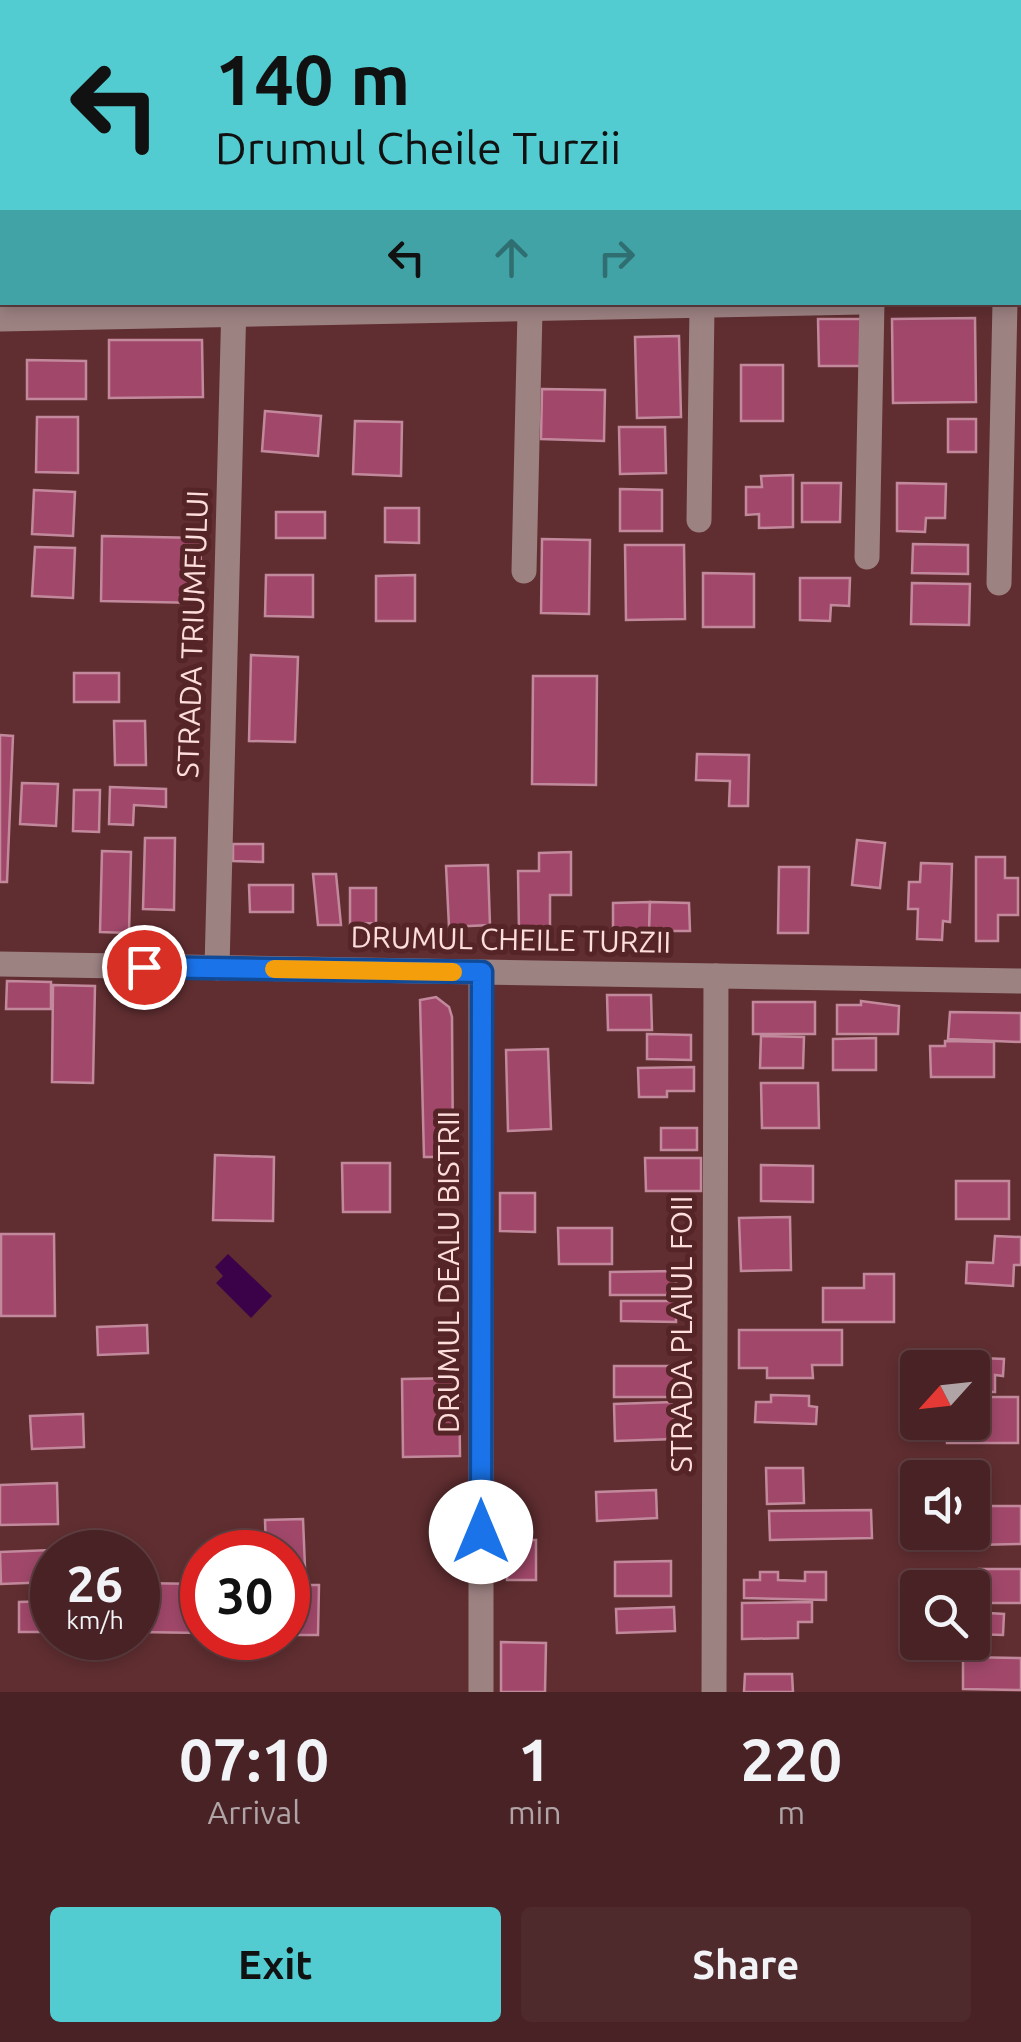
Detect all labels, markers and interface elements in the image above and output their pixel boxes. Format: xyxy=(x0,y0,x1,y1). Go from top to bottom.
icon: left xyxy=(50,40,180,170)
text: 140 m xyxy=(215,40,410,118)
text: Drumul Cheile Turzii xyxy=(215,122,621,173)
icon: left xyxy=(379,230,434,285)
icon: ahead xyxy=(484,230,539,285)
icon: right xyxy=(589,230,644,285)
street label: STRADA TRIUMFULUI xyxy=(170,490,214,778)
street label: DRUMUL CHEILE TURZII xyxy=(350,919,672,959)
pin xyxy=(102,925,187,1010)
icon: arrive xyxy=(117,940,172,995)
street label: DRUMUL DEALU BISTRII xyxy=(431,1111,465,1433)
street label: STRADA PLAIUL FOII xyxy=(664,1196,698,1472)
north arrow xyxy=(900,1350,990,1440)
map controls xyxy=(900,1350,990,1660)
button: sound xyxy=(900,1460,990,1550)
position arrow xyxy=(429,1480,533,1584)
speed limit sign: 30 xyxy=(180,1530,310,1660)
text: 26 xyxy=(67,1555,123,1611)
button: search xyxy=(900,1570,990,1660)
text: km/h xyxy=(66,1606,124,1634)
text: 07:10 xyxy=(179,1725,329,1792)
text: 1 xyxy=(518,1725,552,1792)
text: 220 xyxy=(741,1725,842,1792)
text: Arrival xyxy=(207,1794,301,1830)
text: min xyxy=(508,1794,562,1830)
text: m xyxy=(777,1794,805,1830)
button: Exit xyxy=(50,1907,501,2022)
button: Share xyxy=(521,1907,971,2022)

